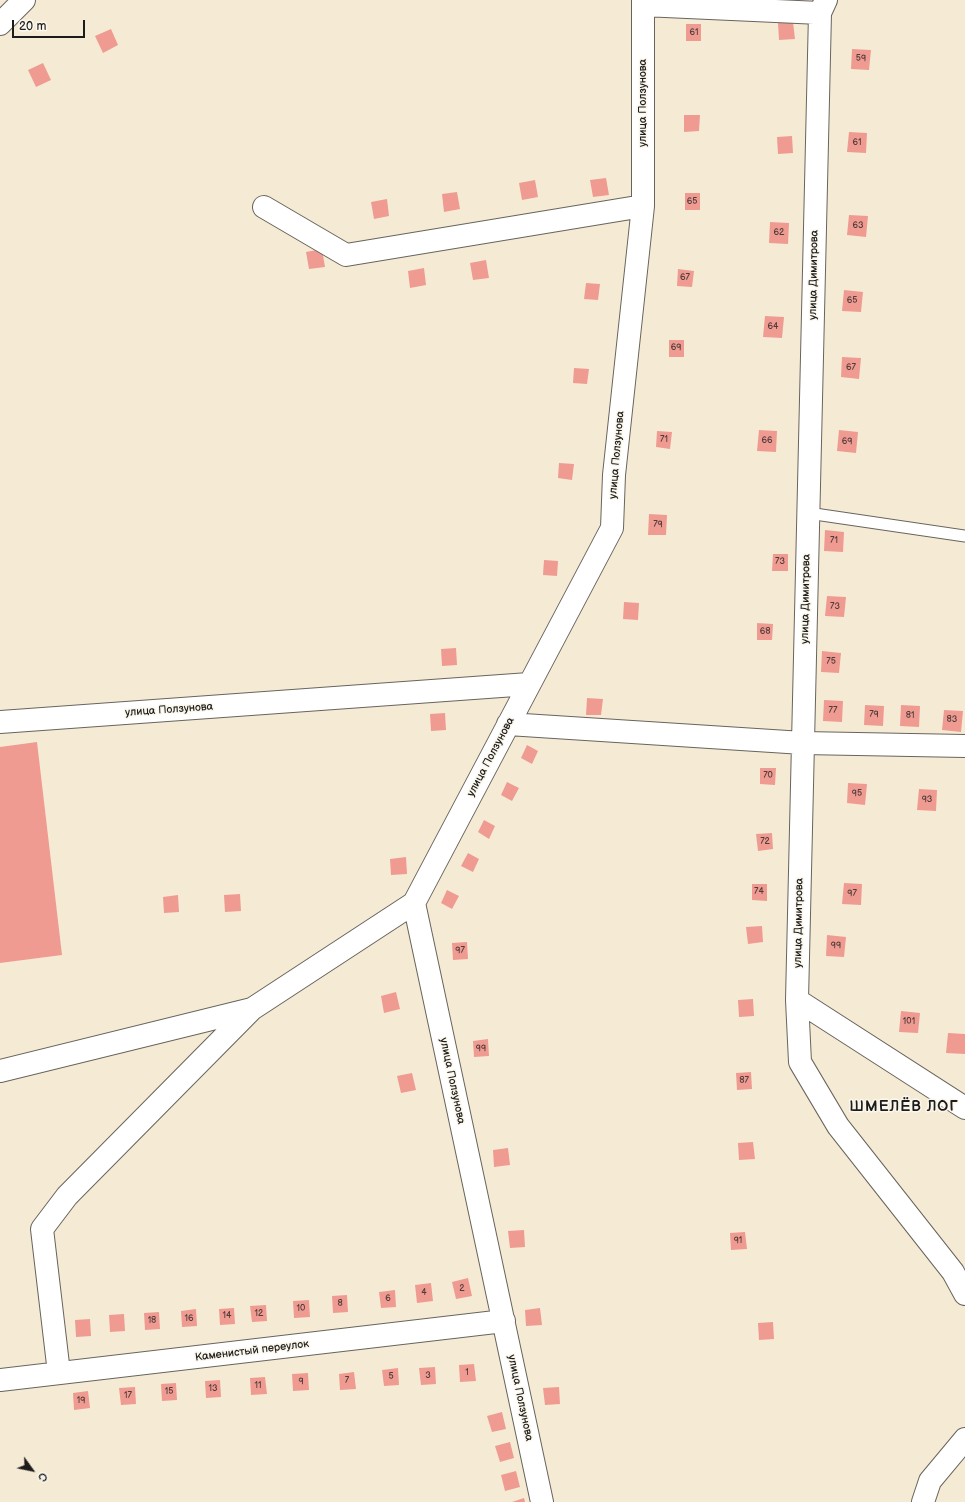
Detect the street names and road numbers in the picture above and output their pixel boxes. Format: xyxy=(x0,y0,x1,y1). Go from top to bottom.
street label: улица Ползунова xyxy=(636,59,650,147)
street label: улица Димитрова xyxy=(807,230,821,320)
street label: улица Ползунова xyxy=(607,411,627,499)
street label: улица Димитрова xyxy=(799,554,813,644)
street label: улица Ползунова xyxy=(125,700,213,720)
street label: улица Ползунова xyxy=(464,715,518,799)
street label: улица Димитрова xyxy=(792,878,806,968)
street label: улица Ползунова xyxy=(436,1037,468,1125)
street label: Каменистый переулок xyxy=(194,1337,310,1365)
street label: улица Ползунова xyxy=(504,1354,536,1442)

